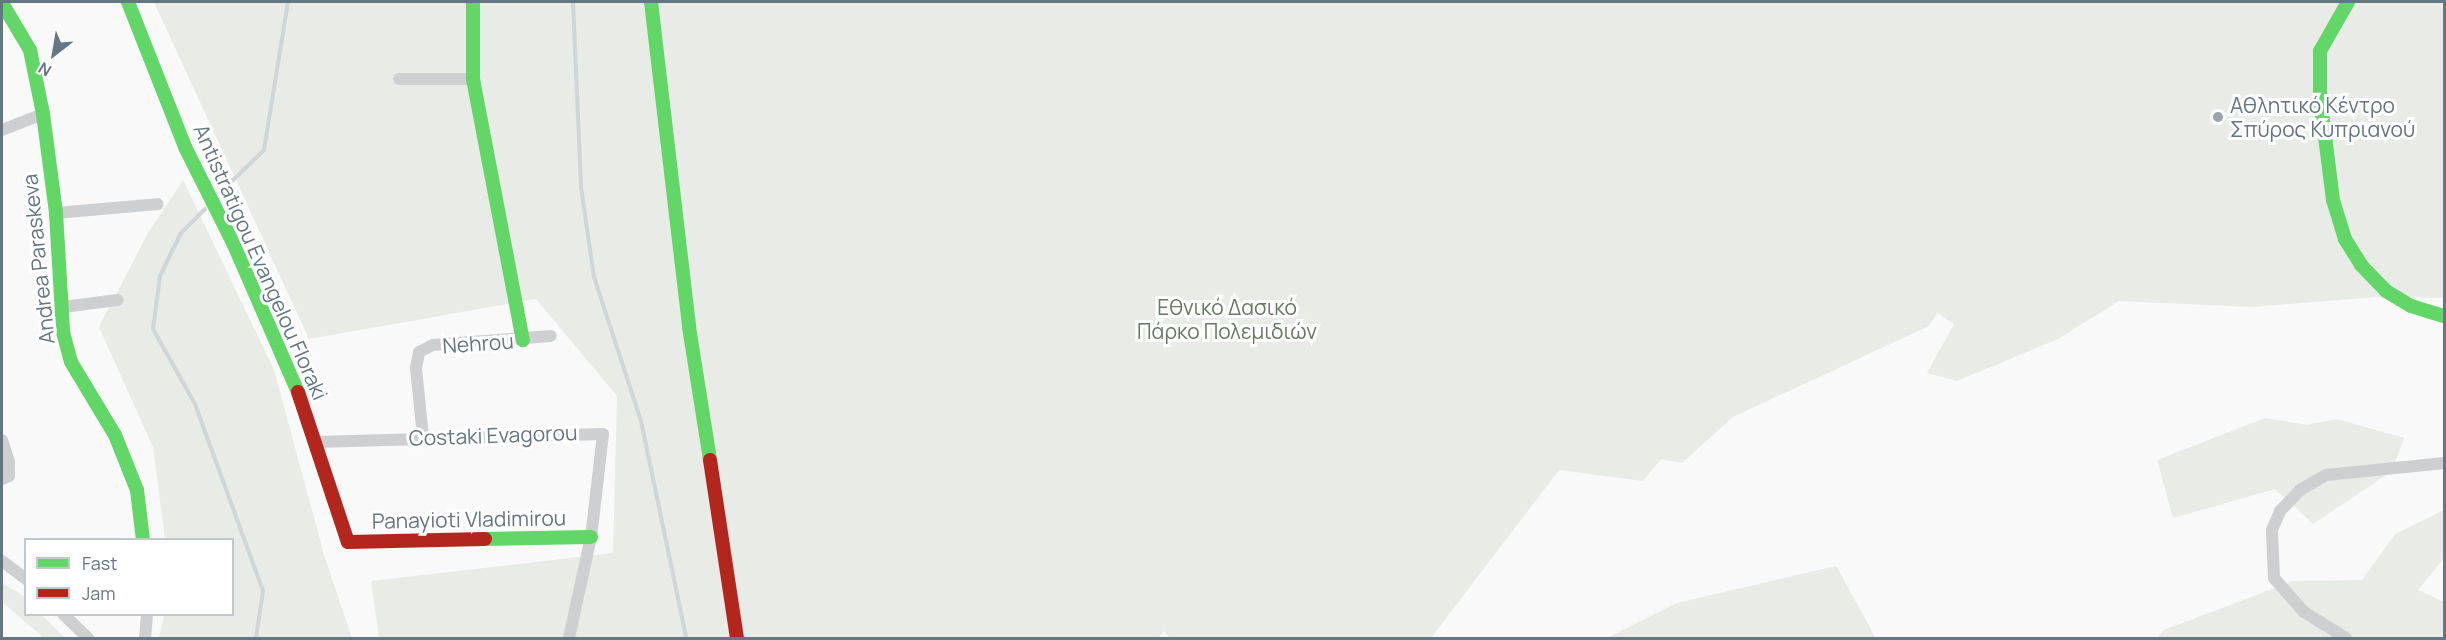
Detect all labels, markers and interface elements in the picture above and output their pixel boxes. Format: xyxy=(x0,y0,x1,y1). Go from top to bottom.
north arrow xyxy=(24,24,84,84)
text: N xyxy=(34,57,55,82)
place label: Αθλητικό Κέντρο Σπύρος Κυπριανού xyxy=(2230,92,2415,142)
marker: Αθλητικό Κέντρο Σπύρος Κυπριανού xyxy=(2211,110,2225,124)
street label: Antistratigou Evangelou Floraki xyxy=(189,120,333,404)
street label: Andrea Paraskeva xyxy=(17,173,59,345)
park label: Εθνικό Δασικό Πάρκο Πολεμιδιών xyxy=(1137,294,1317,344)
street label: Nehrou xyxy=(442,328,514,358)
street label: Costaki Evagorou xyxy=(408,419,578,451)
street label: Panayioti Vladimirou xyxy=(372,505,566,533)
legend xyxy=(24,538,234,616)
text: Fast xyxy=(82,551,117,575)
text: Jam xyxy=(82,581,116,605)

